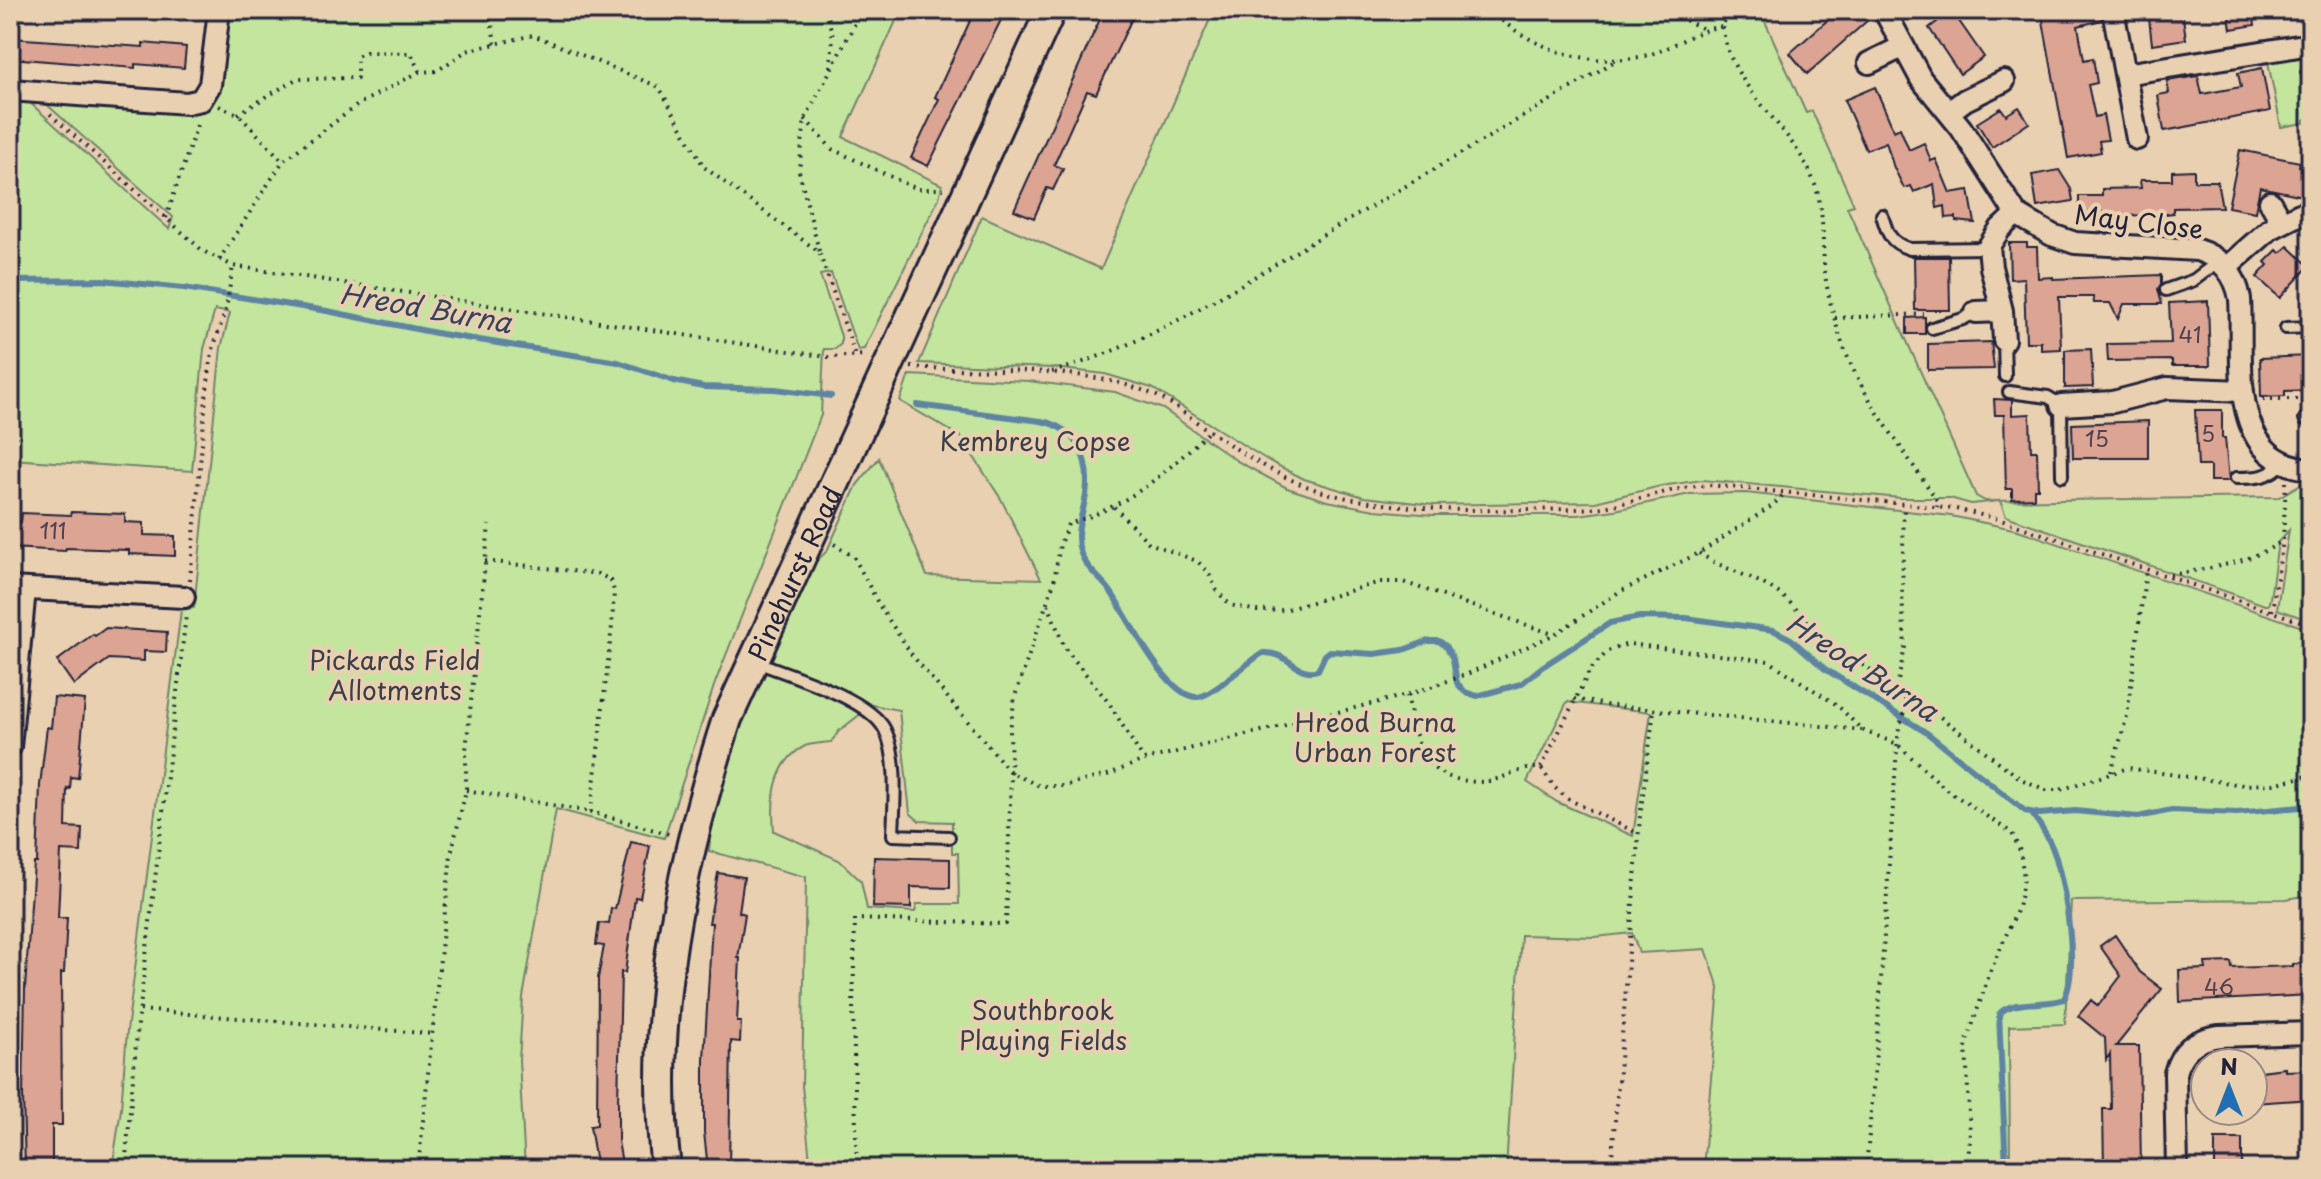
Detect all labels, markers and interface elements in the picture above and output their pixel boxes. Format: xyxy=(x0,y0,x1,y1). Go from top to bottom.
street label: May Close xyxy=(2072,194,2206,248)
water label: Hreod Burna xyxy=(337,271,516,343)
house number: 41 xyxy=(2178,317,2202,350)
house number: 5 xyxy=(2201,416,2215,449)
park label: Kembrey Copse xyxy=(940,421,1130,460)
house number: 15 xyxy=(2085,421,2109,454)
street label: Pinehurst Road xyxy=(737,479,850,667)
house number: 111 xyxy=(40,513,66,546)
water label: Hreod Burna xyxy=(1779,601,1949,732)
park label: Pickards Field Allotments xyxy=(309,640,481,709)
park label: Hreod Burna Urban Forest xyxy=(1294,702,1456,771)
house number: 46 xyxy=(2204,969,2234,1002)
park label: Southbrook Playing Fields xyxy=(959,990,1127,1059)
north arrow xyxy=(2189,1047,2269,1127)
text: N xyxy=(2220,1049,2238,1082)

